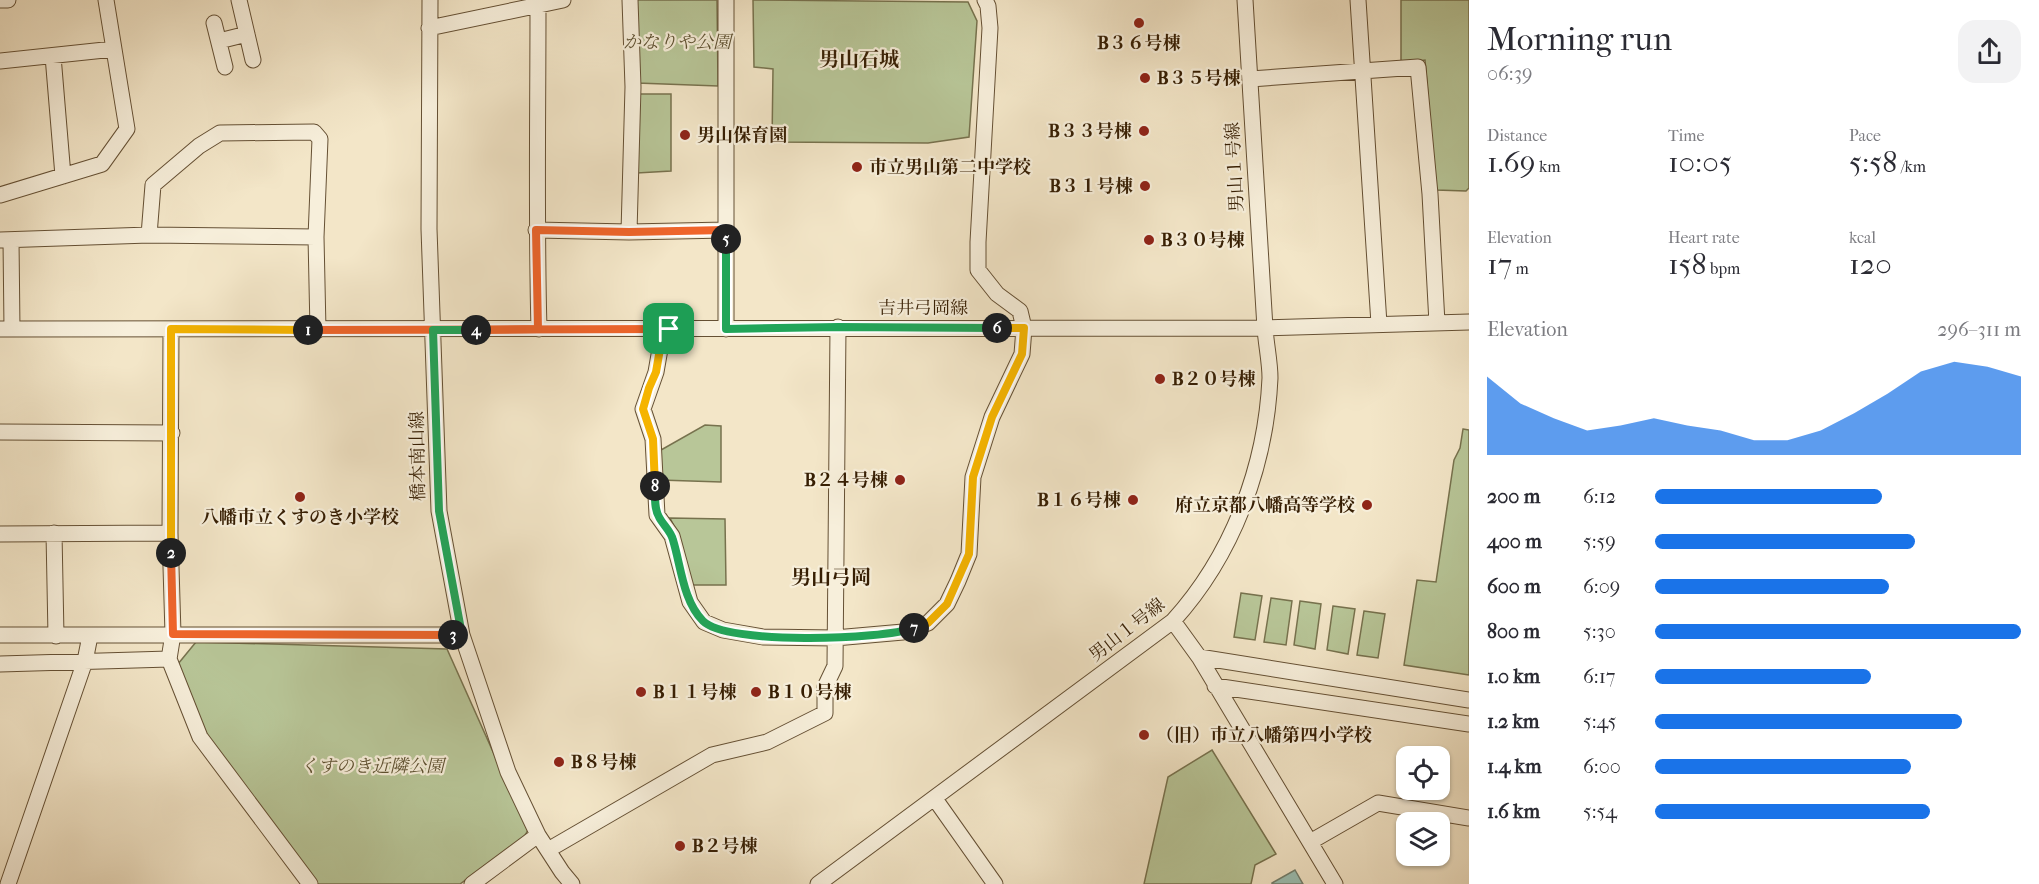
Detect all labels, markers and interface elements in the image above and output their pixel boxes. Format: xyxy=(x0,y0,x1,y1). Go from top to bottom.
marker: B３６号棟 xyxy=(1132,16,1146,30)
text: Morning run xyxy=(1487,20,1672,59)
button: share xyxy=(1958,20,2021,83)
park label: かなりや公園 xyxy=(623,32,734,53)
place label: B３６号棟 xyxy=(1097,33,1181,54)
district label: 男山石城 xyxy=(819,48,899,71)
text: 06:39 xyxy=(1487,62,1532,85)
place label: B３５号棟 xyxy=(1157,68,1241,89)
marker: B３５号棟 xyxy=(1138,71,1152,85)
place label: B３３号棟 xyxy=(1048,121,1132,142)
street label: 男山１号線 xyxy=(1222,122,1248,212)
marker: B３３号棟 xyxy=(1137,124,1151,138)
place label: 男山保育園 xyxy=(697,125,787,146)
text: Distance xyxy=(1487,126,1547,145)
text: Time xyxy=(1668,126,1704,145)
text: Pace xyxy=(1849,126,1881,145)
marker: 男山保育園 xyxy=(678,128,692,142)
text: 1.69 xyxy=(1487,145,1535,180)
text: 10:05 xyxy=(1668,145,1732,180)
text: 5:58 xyxy=(1849,145,1897,180)
place label: 市立男山第二中学校 xyxy=(869,157,1031,178)
text: km xyxy=(1535,157,1560,176)
text: /km xyxy=(1897,157,1926,176)
marker: 市立男山第二中学校 xyxy=(850,160,864,174)
place label: B３１号棟 xyxy=(1049,176,1133,197)
marker: B３１号棟 xyxy=(1138,179,1152,193)
pin: 5 xyxy=(711,224,741,254)
text: Elevation xyxy=(1487,228,1552,247)
text: Heart rate xyxy=(1668,228,1740,247)
text: kcal xyxy=(1849,228,1876,247)
text: 5 xyxy=(723,229,729,248)
place label: B３０号棟 xyxy=(1161,230,1245,251)
marker: B３０号棟 xyxy=(1142,233,1156,247)
text: 17 xyxy=(1487,247,1512,282)
text: 158 xyxy=(1668,247,1707,282)
text: 120 xyxy=(1849,247,1892,282)
text: m xyxy=(1512,259,1529,278)
text: bpm xyxy=(1707,259,1740,278)
street label: 吉井弓岡線 xyxy=(878,298,968,319)
pin xyxy=(643,303,694,354)
icon: arrive xyxy=(652,312,685,345)
pin: 6 xyxy=(982,313,1012,343)
pin: 1 xyxy=(293,315,323,345)
pin: 4 xyxy=(461,315,491,345)
text: 6 xyxy=(993,318,1001,337)
text: Elevation xyxy=(1487,318,1568,341)
text: 296–311 m xyxy=(1937,318,2021,341)
text: 1 xyxy=(305,320,311,339)
text: 4 xyxy=(471,320,481,339)
place label: B２０号棟 xyxy=(1172,369,1256,390)
marker: B２０号棟 xyxy=(1153,372,1167,386)
street label: 橋本南山線 xyxy=(407,411,429,501)
place label: B２４号棟 xyxy=(804,470,888,491)
pin: 8 xyxy=(640,471,670,501)
marker: B２４号棟 xyxy=(893,473,907,487)
text: 8 xyxy=(651,476,659,495)
text: 200 m xyxy=(1487,485,1540,508)
text: 6:12 xyxy=(1583,485,1616,508)
marker: 八幡市立くすのき小学校 xyxy=(293,490,307,504)
place label: B１６号棟 xyxy=(1037,490,1121,511)
marker: B１６号棟 xyxy=(1126,493,1140,507)
place label: 府立京都八幡高等学校 xyxy=(1175,495,1355,516)
marker: 府立京都八幡高等学校 xyxy=(1360,498,1374,512)
place label: 八幡市立くすのき小学校 xyxy=(201,507,399,528)
text: 400 m xyxy=(1487,530,1542,553)
text: 5:59 xyxy=(1583,530,1616,553)
pin: 2 xyxy=(156,538,186,568)
text: 2 xyxy=(167,543,175,562)
district label: 男山弓岡 xyxy=(791,566,871,589)
text: 600 m xyxy=(1487,575,1541,598)
text: 6:09 xyxy=(1583,575,1620,598)
street label: 男山１号線 xyxy=(1085,594,1169,666)
pin: 7 xyxy=(899,613,929,643)
text: 7 xyxy=(910,618,918,637)
pin: 3 xyxy=(438,620,468,650)
text: 800 m xyxy=(1487,620,1540,643)
text: 5:30 xyxy=(1583,620,1616,643)
text: 3 xyxy=(450,625,456,644)
text: 1.0 km xyxy=(1487,665,1540,688)
text: 6:17 xyxy=(1583,665,1615,688)
place label: B１１号棟 xyxy=(653,682,737,703)
place label: B１０号棟 xyxy=(768,682,852,703)
marker: B１１号棟 xyxy=(634,685,648,699)
marker: B１０号棟 xyxy=(749,685,763,699)
text: 1.2 km xyxy=(1487,710,1540,733)
text: 5:45 xyxy=(1583,710,1616,733)
place label: （旧）市立八幡第四小学校 xyxy=(1156,725,1372,746)
marker: （旧）市立八幡第四小学校 xyxy=(1137,728,1151,742)
map controls xyxy=(1396,746,1450,866)
button: locate xyxy=(1396,746,1450,800)
place label: B８号棟 xyxy=(571,752,637,773)
marker: B８号棟 xyxy=(552,755,566,769)
text: 1.4 km xyxy=(1487,755,1542,778)
text: 6:00 xyxy=(1583,755,1621,778)
park label: くすのき近隣公園 xyxy=(300,756,447,777)
text: 1.6 km xyxy=(1487,800,1540,823)
text: 5:54 xyxy=(1583,800,1617,823)
button: layers xyxy=(1396,812,1450,866)
place label: B２号棟 xyxy=(692,836,758,857)
marker: B２号棟 xyxy=(673,839,687,853)

